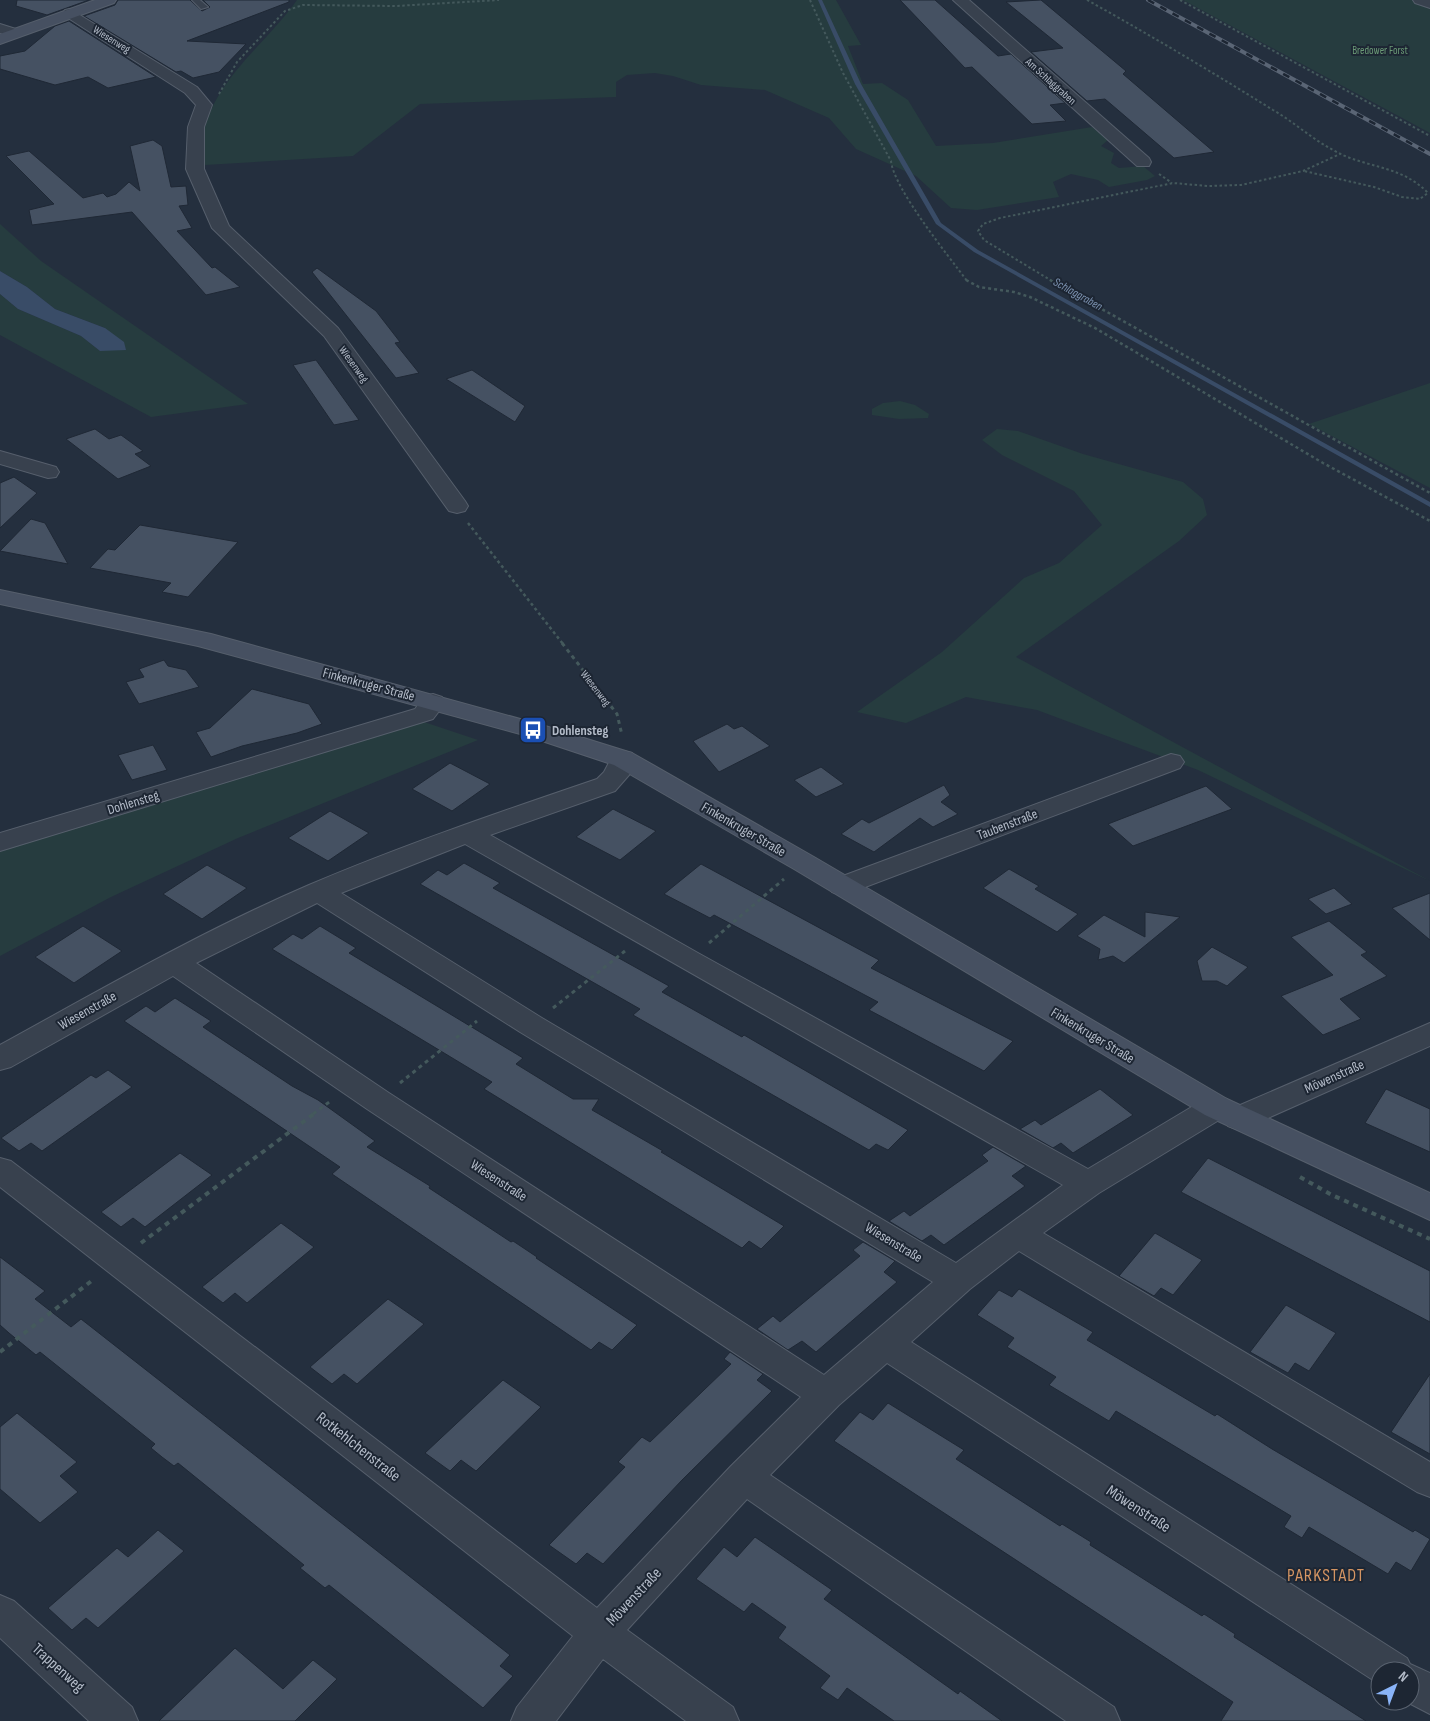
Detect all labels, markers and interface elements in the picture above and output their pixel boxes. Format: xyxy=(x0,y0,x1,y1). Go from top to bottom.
street label: Wiesenweg xyxy=(91,23,133,56)
park label: Bredower Forst xyxy=(1352,44,1409,57)
street label: Am Schlaggraben xyxy=(1022,55,1079,108)
water label: Schlaggraben xyxy=(1050,275,1105,314)
street label: Wiesenweg xyxy=(336,344,371,385)
street label: Finkenkruger Straße xyxy=(321,664,417,705)
street label: Wiesenweg xyxy=(578,668,614,709)
bus stop icon: Dohlensteg xyxy=(518,715,548,745)
place label: Dohlensteg xyxy=(552,722,609,739)
street label: Dohlensteg xyxy=(105,786,162,818)
street label: Finkenkruger Straße xyxy=(699,798,789,860)
street label: Taubenstraße xyxy=(975,805,1040,844)
street label: Wiesenstraße xyxy=(55,987,119,1033)
street label: Finkenkruger Straße xyxy=(1048,1004,1138,1067)
street label: Möwenstraße xyxy=(1302,1056,1367,1097)
street label: Wiesenstraße xyxy=(467,1156,530,1205)
street label: Wiesenstraße xyxy=(862,1219,926,1266)
street label: Rotkehlchenstraße xyxy=(312,1408,404,1486)
street label: Möwenstraße xyxy=(1103,1482,1174,1537)
street label: Möwenstraße xyxy=(602,1564,666,1630)
district label: PARKSTADT xyxy=(1287,1565,1365,1586)
street label: Trappenweg xyxy=(28,1640,88,1697)
north arrow xyxy=(1370,1661,1420,1711)
text: N xyxy=(1395,1668,1412,1686)

